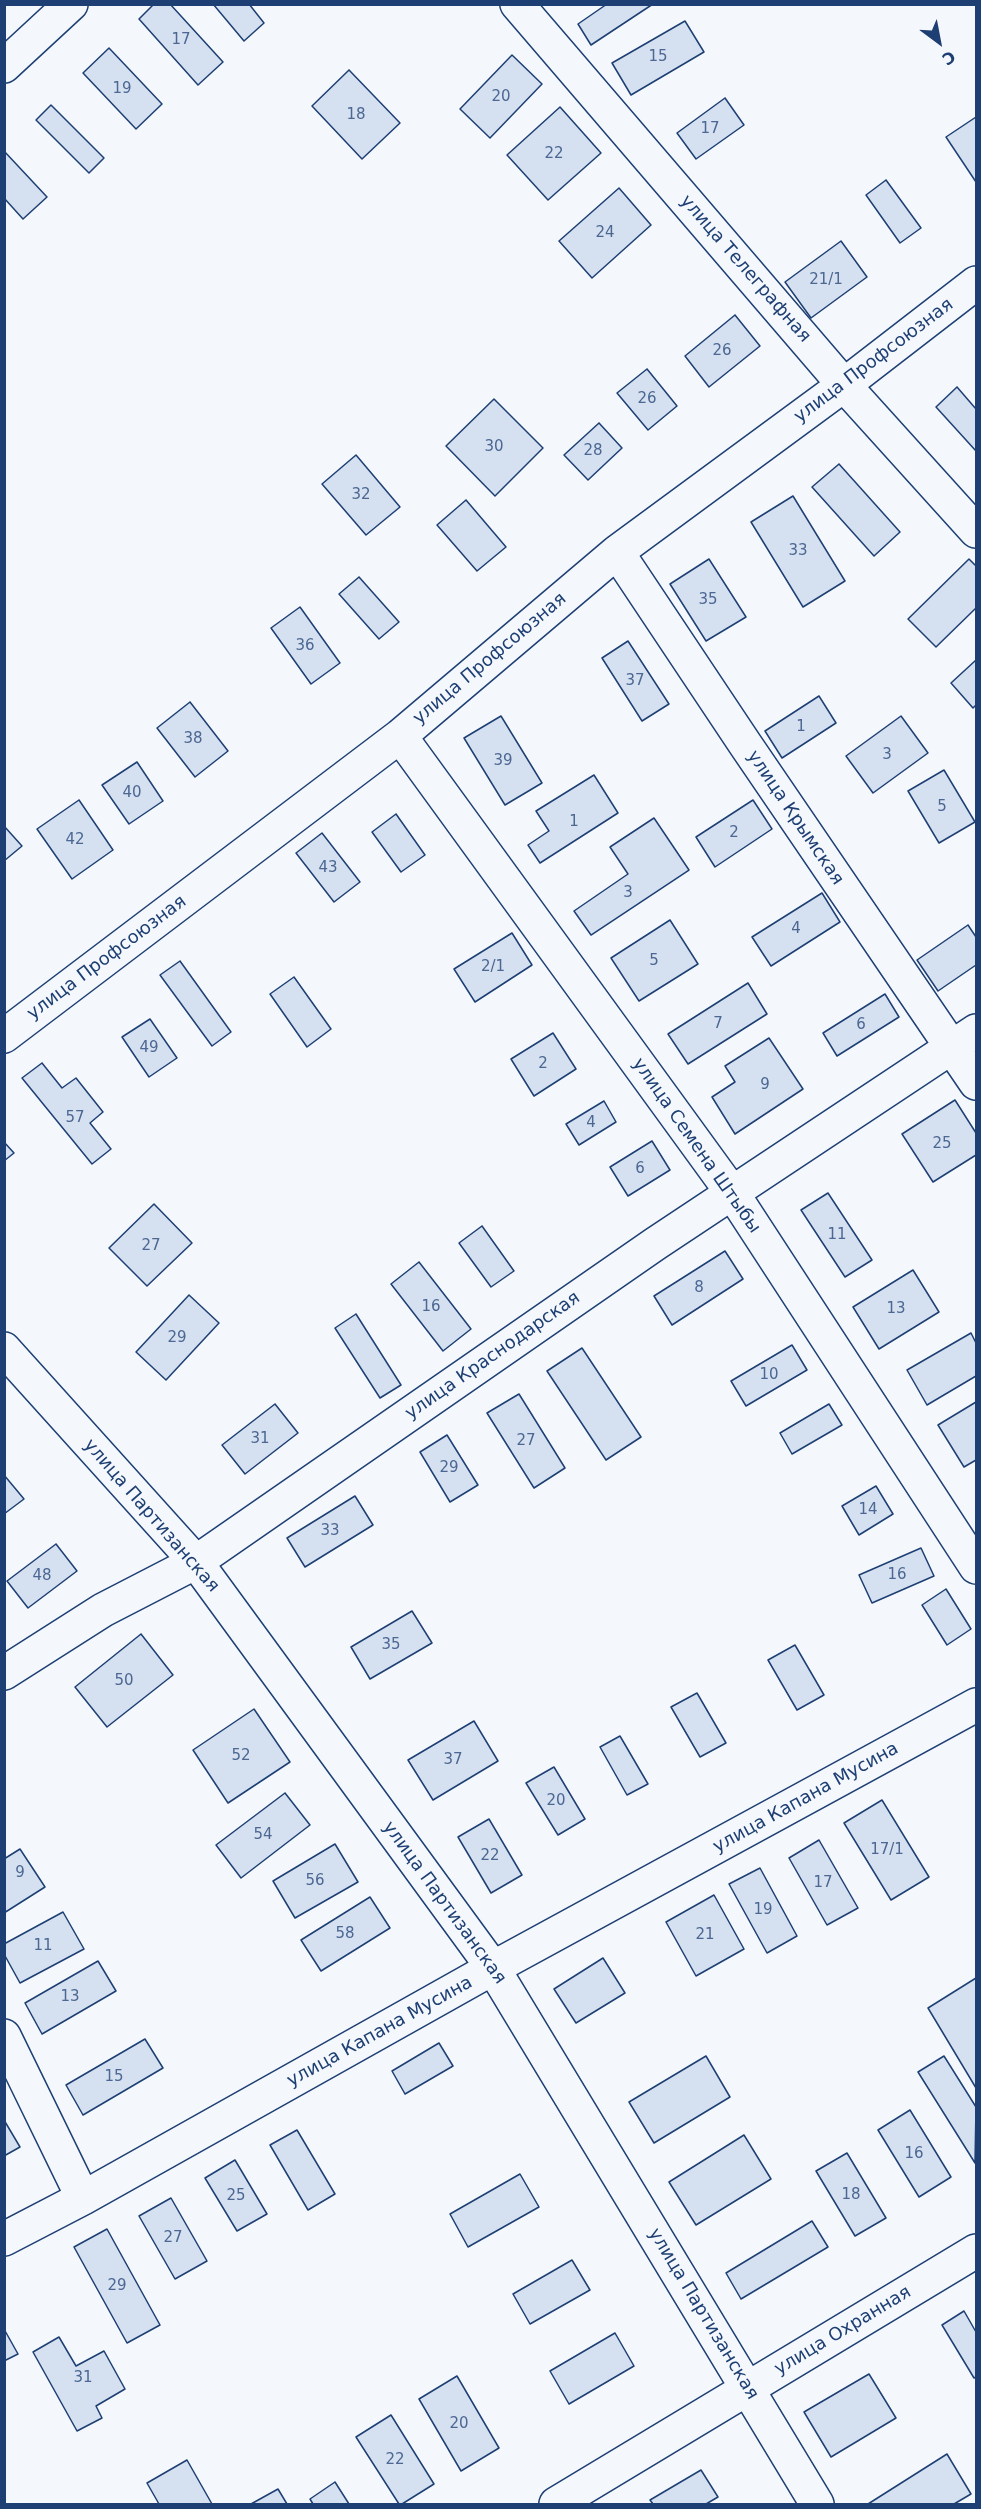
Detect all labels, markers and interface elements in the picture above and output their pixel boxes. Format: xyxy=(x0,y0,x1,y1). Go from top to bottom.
north arrow xyxy=(909,12,969,72)
house number: 17 xyxy=(171,31,191,49)
text: С xyxy=(939,47,959,69)
house number: 15 xyxy=(648,48,668,66)
house number: 19 xyxy=(112,80,132,98)
house number: 20 xyxy=(491,88,511,106)
house number: 18 xyxy=(346,106,366,124)
house number: 17 xyxy=(700,120,720,138)
house number: 22 xyxy=(544,145,564,163)
street label: улица Телеграфная xyxy=(675,191,815,347)
house number: 24 xyxy=(595,224,615,242)
house number: 21/1 xyxy=(809,271,843,289)
street label: улица Профсоюзная xyxy=(790,294,958,428)
house number: 26 xyxy=(712,342,732,360)
house number: 26 xyxy=(637,390,657,408)
house number: 30 xyxy=(484,438,504,456)
house number: 28 xyxy=(583,442,603,460)
house number: 32 xyxy=(351,486,371,504)
house number: 33 xyxy=(788,542,808,560)
street label: улица Профсоюзная xyxy=(409,589,571,729)
house number: 35 xyxy=(698,591,718,609)
house number: 36 xyxy=(295,637,315,655)
house number: 37 xyxy=(625,672,645,690)
house number: 1 xyxy=(796,718,806,736)
house number: 38 xyxy=(183,730,203,748)
house number: 3 xyxy=(882,746,892,764)
street label: улица Крымская xyxy=(742,747,848,889)
house number: 39 xyxy=(493,752,513,770)
house number: 40 xyxy=(122,784,142,802)
house number: 5 xyxy=(937,798,947,816)
house number: 1 xyxy=(569,813,579,831)
house number: 2 xyxy=(729,824,739,842)
house number: 42 xyxy=(65,831,85,849)
house number: 43 xyxy=(318,859,338,877)
house number: 3 xyxy=(623,884,633,902)
street label: улица Профсоюзная xyxy=(23,891,191,1025)
house number: 4 xyxy=(791,920,801,938)
house number: 5 xyxy=(649,952,659,970)
house number: 2/1 xyxy=(481,958,505,976)
house number: 7 xyxy=(713,1015,723,1033)
house number: 6 xyxy=(856,1016,866,1034)
house number: 49 xyxy=(139,1039,159,1057)
street label: улица Семена Штыбы xyxy=(627,1054,765,1238)
house number: 2 xyxy=(538,1055,548,1073)
house number: 9 xyxy=(760,1076,770,1094)
house number: 57 xyxy=(65,1109,85,1127)
house number: 4 xyxy=(586,1114,596,1132)
house number: 25 xyxy=(932,1135,952,1153)
house number: 6 xyxy=(635,1160,645,1178)
house number: 11 xyxy=(827,1226,847,1244)
house number: 27 xyxy=(141,1237,161,1255)
house number: 8 xyxy=(694,1279,704,1297)
street label: улица Краснодарская xyxy=(401,1287,585,1425)
house number: 16 xyxy=(421,1298,441,1316)
house number: 13 xyxy=(886,1300,906,1318)
house number: 29 xyxy=(167,1329,187,1347)
house number: 10 xyxy=(759,1366,779,1384)
house number: 31 xyxy=(250,1430,270,1448)
house number: 27 xyxy=(516,1432,536,1450)
street label: улица Партизанская xyxy=(79,1435,223,1597)
house number: 29 xyxy=(439,1459,459,1477)
house number: 14 xyxy=(858,1501,878,1519)
house number: 33 xyxy=(320,1522,340,1540)
house number: 16 xyxy=(887,1566,907,1584)
house number: 48 xyxy=(32,1567,52,1585)
house number: 35 xyxy=(381,1636,401,1654)
house number: 50 xyxy=(114,1672,134,1690)
street label: улица Капана Мусина xyxy=(710,1738,902,1858)
house number: 52 xyxy=(231,1747,251,1765)
house number: 37 xyxy=(443,1751,463,1769)
house number: 20 xyxy=(546,1792,566,1810)
street label: улица Партизанская xyxy=(378,1817,510,1989)
house number: 54 xyxy=(253,1826,273,1844)
house number: 17/1 xyxy=(870,1841,904,1859)
house number: 22 xyxy=(480,1847,500,1865)
house number: 9 xyxy=(15,1864,25,1882)
house number: 56 xyxy=(305,1872,325,1890)
house number: 17 xyxy=(813,1874,833,1892)
house number: 19 xyxy=(753,1901,773,1919)
house number: 58 xyxy=(335,1925,355,1943)
house number: 21 xyxy=(695,1926,715,1944)
house number: 11 xyxy=(33,1937,53,1955)
street label: улица Капана Мусина xyxy=(284,1972,476,2092)
house number: 13 xyxy=(60,1988,80,2006)
house number: 15 xyxy=(104,2068,124,2086)
house number: 16 xyxy=(904,2145,924,2163)
house number: 18 xyxy=(841,2186,861,2204)
house number: 25 xyxy=(226,2187,246,2205)
street label: улица Партизанская xyxy=(643,2224,763,2404)
house number: 27 xyxy=(163,2229,183,2247)
house number: 29 xyxy=(107,2277,127,2295)
street label: улица Охранная xyxy=(771,2282,915,2380)
house number: 31 xyxy=(73,2369,93,2387)
house number: 20 xyxy=(449,2415,469,2433)
house number: 22 xyxy=(385,2451,405,2469)

